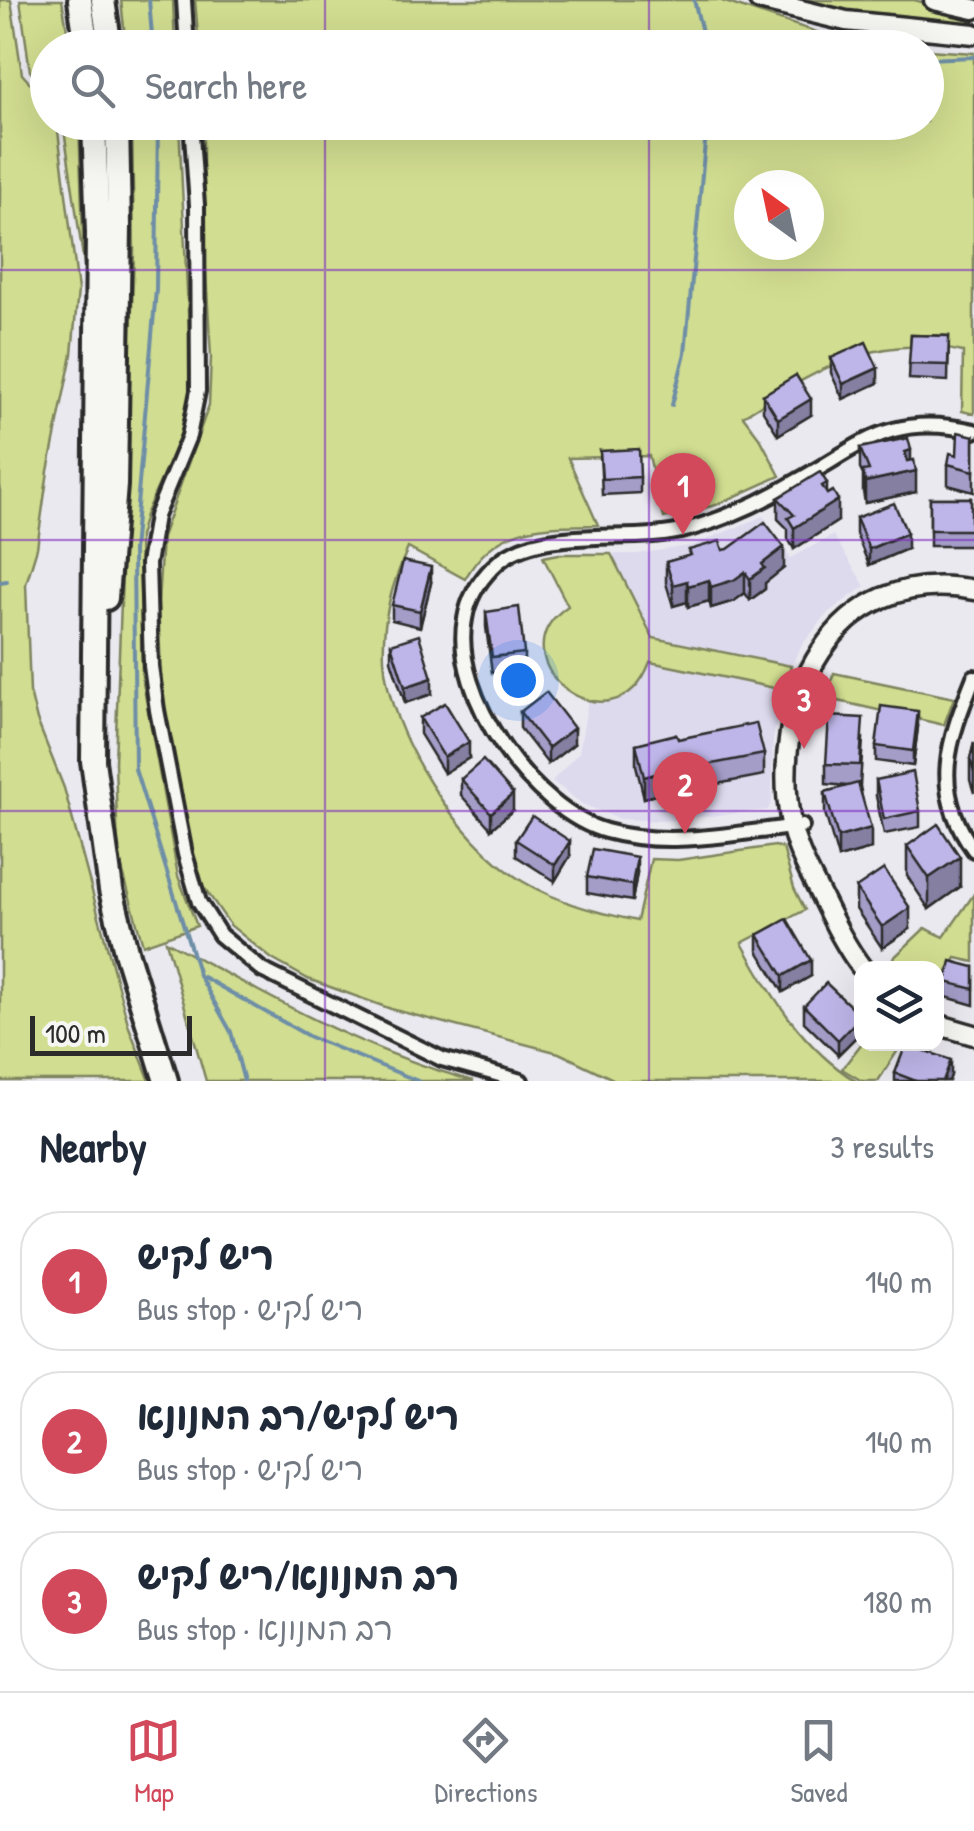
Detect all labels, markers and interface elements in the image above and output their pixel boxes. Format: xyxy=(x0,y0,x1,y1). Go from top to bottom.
search box xyxy=(30,30,944,140)
icon: search xyxy=(65,58,120,113)
text: Search here xyxy=(145,59,307,111)
north arrow xyxy=(734,170,824,260)
pin: 1 xyxy=(650,452,716,535)
your location xyxy=(493,655,544,706)
pin: 3 xyxy=(772,666,836,749)
pin: 2 xyxy=(652,752,718,834)
map controls xyxy=(854,961,944,1051)
button: layers xyxy=(854,961,944,1051)
scale bar xyxy=(30,1011,192,1056)
text: 100 m xyxy=(45,1014,106,1052)
text: Nearby xyxy=(40,1118,147,1175)
text: 3 results xyxy=(830,1125,934,1168)
text: ריש לקיש xyxy=(137,1229,274,1281)
text: 1 xyxy=(69,1260,80,1303)
text: 140 m xyxy=(865,1260,932,1303)
text: Bus stop · ריש לקיש xyxy=(137,1287,364,1330)
text: ריש לקיש/רב המנונא xyxy=(137,1389,459,1441)
text: 2 xyxy=(67,1420,82,1463)
text: 140 m xyxy=(865,1420,932,1463)
text: Bus stop · ריש לקיש xyxy=(137,1447,364,1490)
text: רב המנונא/ריש לקיש xyxy=(137,1549,459,1601)
text: 3 xyxy=(67,1580,82,1623)
text: 180 m xyxy=(863,1580,932,1623)
text: Bus stop · רב המנונא xyxy=(137,1607,393,1650)
tab: Map xyxy=(126,1713,181,1811)
tab: Directions xyxy=(434,1713,537,1811)
tab: Saved xyxy=(790,1713,848,1811)

